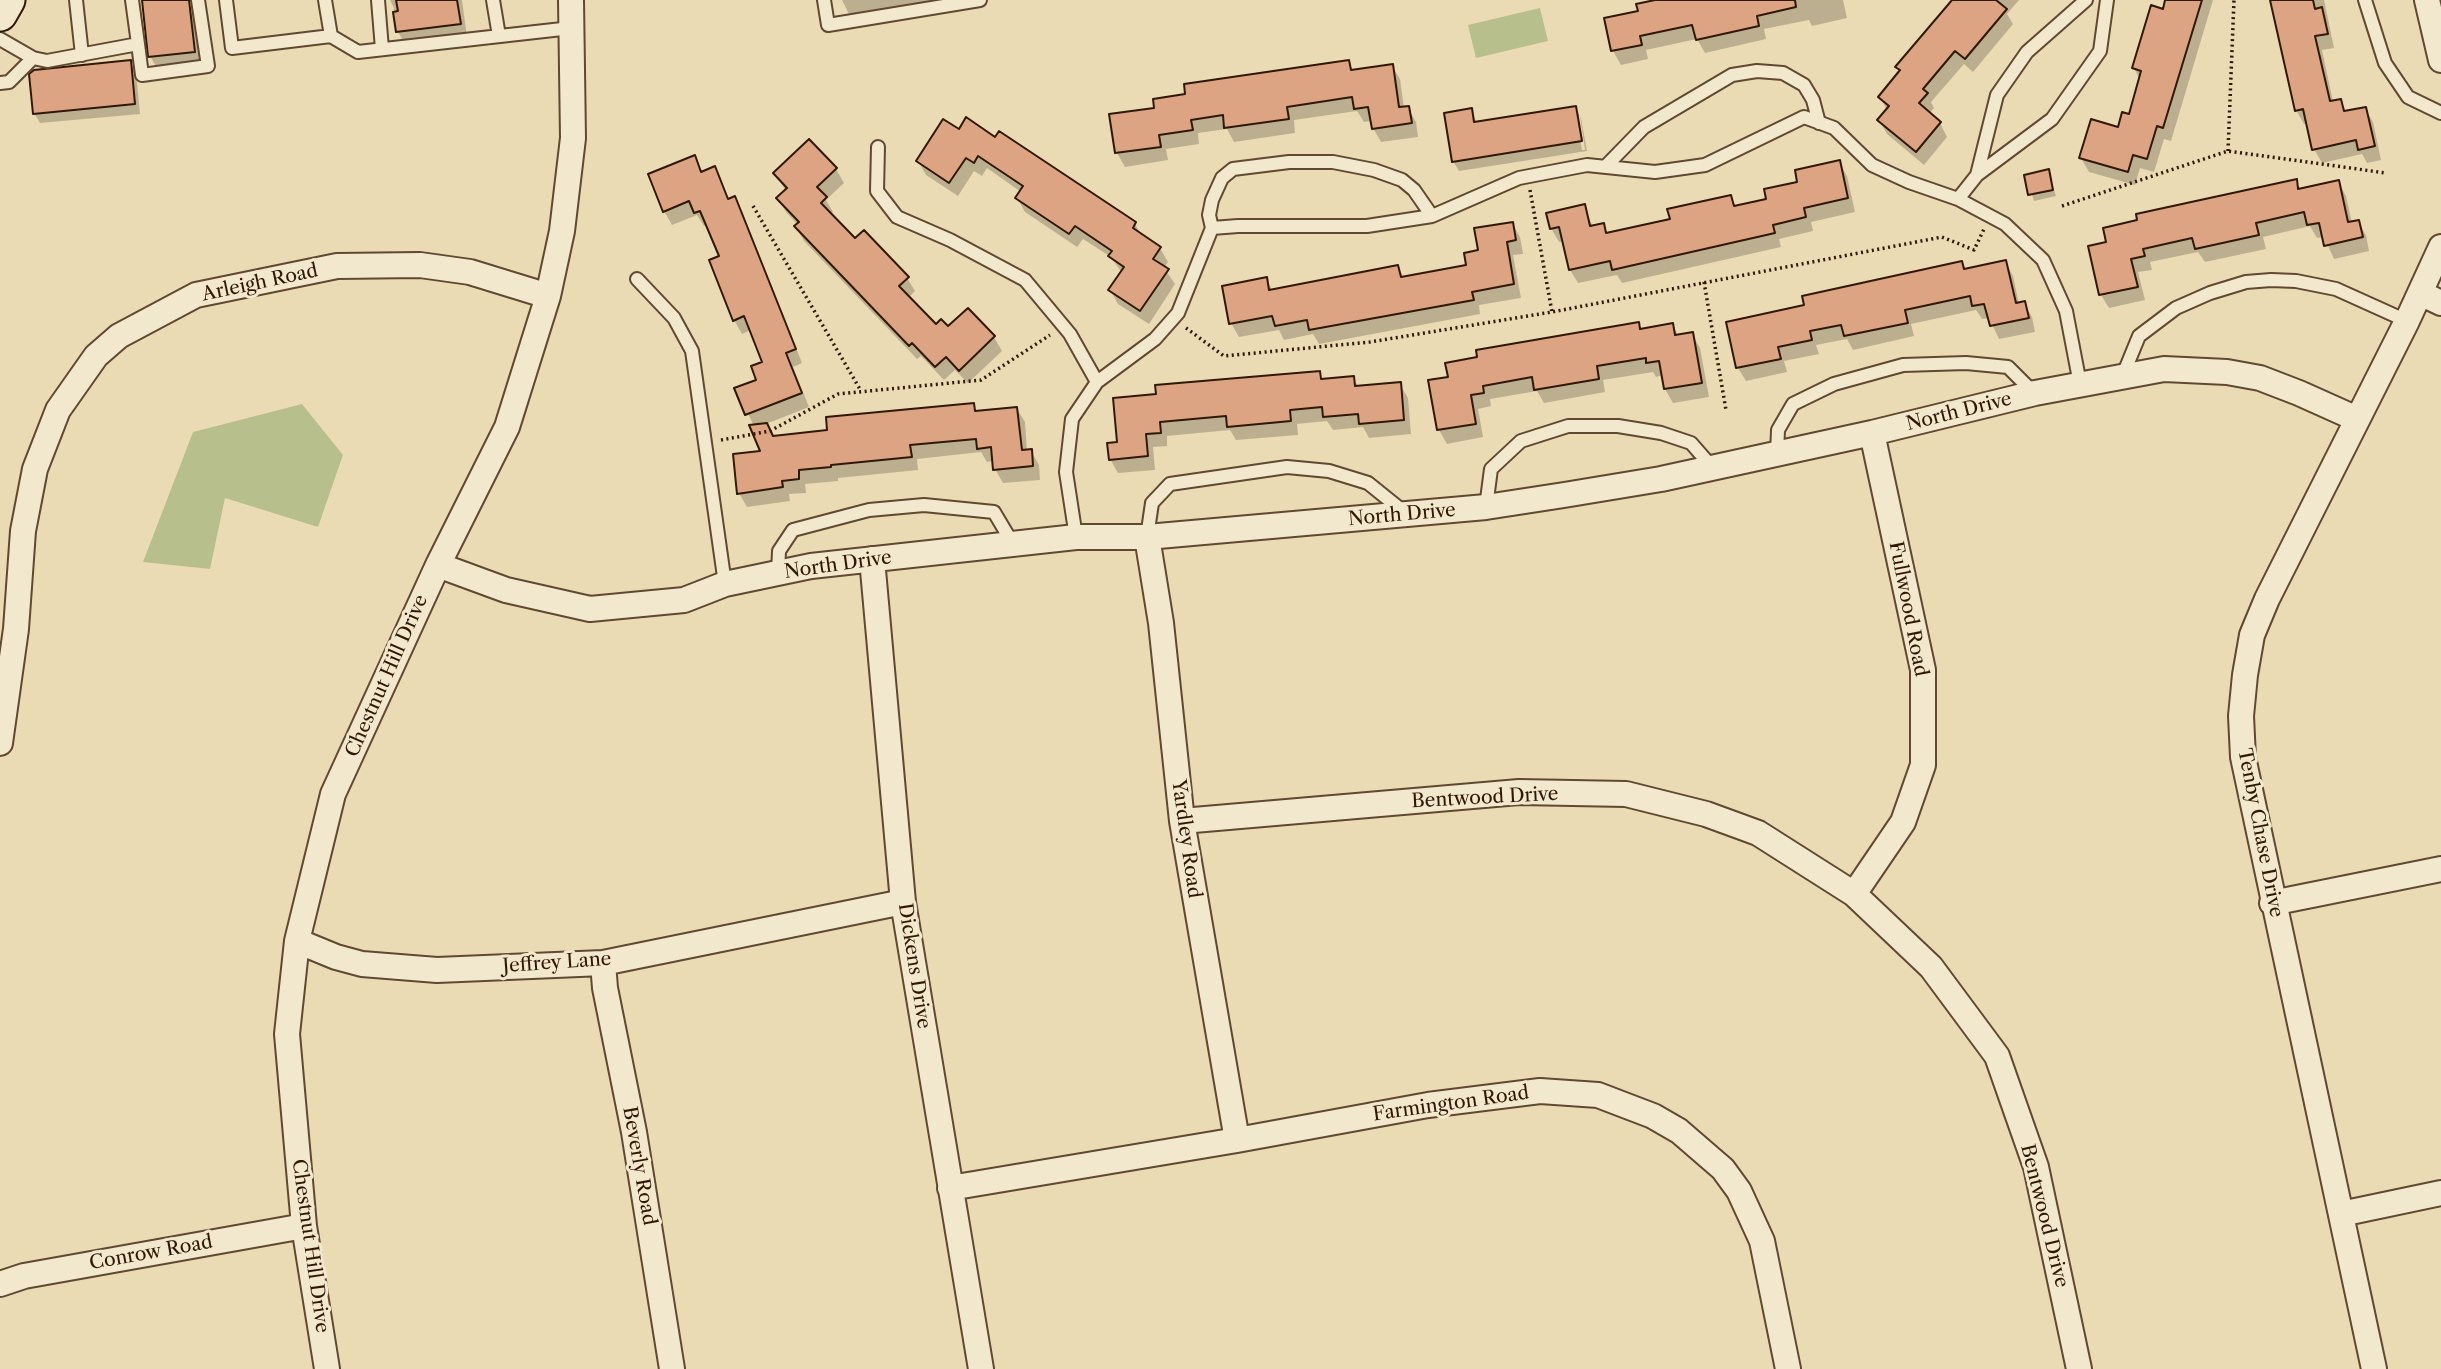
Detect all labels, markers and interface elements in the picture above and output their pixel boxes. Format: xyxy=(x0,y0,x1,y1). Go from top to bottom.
street label: Arleigh Road xyxy=(200,260,320,306)
street label: North Drive xyxy=(1904,388,2014,436)
street label: North Drive xyxy=(1347,499,1457,531)
street label: Fullwood Road xyxy=(1884,539,1932,679)
street label: North Drive xyxy=(783,546,893,584)
street label: Chestnut Hill Drive xyxy=(341,591,433,761)
street label: Tenby Chase Drive xyxy=(2232,747,2288,919)
street label: Yardley Road xyxy=(1166,778,1206,900)
street label: Bentwood Drive xyxy=(1411,783,1559,813)
street label: Dickens Drive xyxy=(893,902,935,1030)
street label: Jeffrey Lane xyxy=(502,948,612,978)
street label: Farmington Road xyxy=(1371,1082,1531,1126)
street label: Beverly Road xyxy=(617,1105,661,1227)
street label: Bentwood Drive xyxy=(2015,1142,2073,1290)
street label: Chestnut Hill Drive xyxy=(287,1158,333,1334)
street label: Conrow Road xyxy=(88,1231,214,1275)

